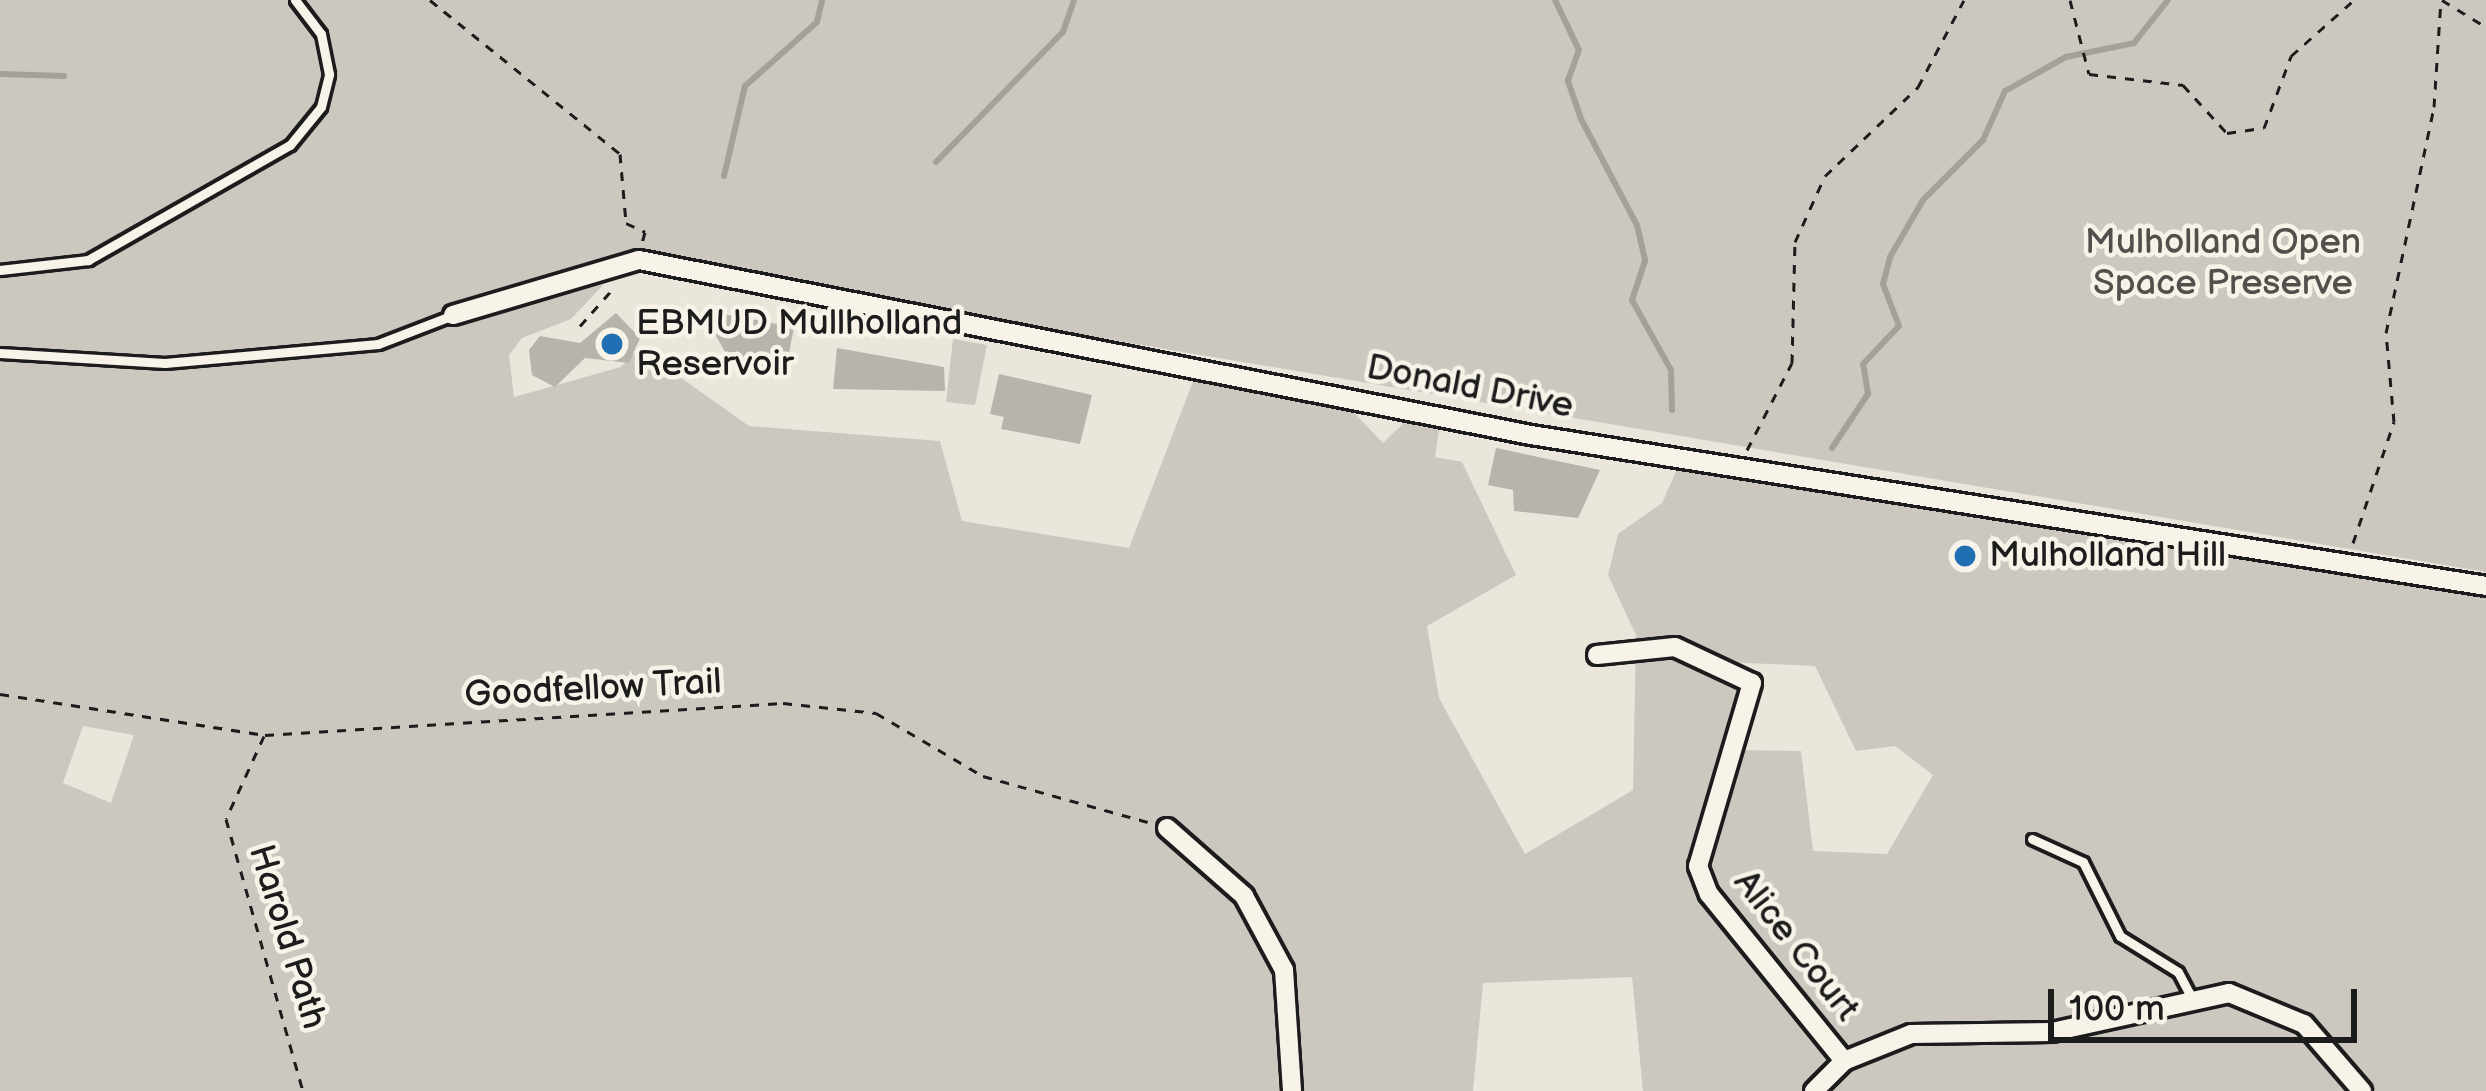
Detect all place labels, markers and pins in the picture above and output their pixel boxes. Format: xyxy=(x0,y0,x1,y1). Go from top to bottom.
place label: EBMUD Mullholland Reservoir xyxy=(636,301,962,386)
marker: EBMUD Mullholland Reservoir xyxy=(599,331,625,357)
place label: Mulholland Hill xyxy=(1989,534,2226,578)
marker: Mulholland Hill xyxy=(1952,543,1978,569)

